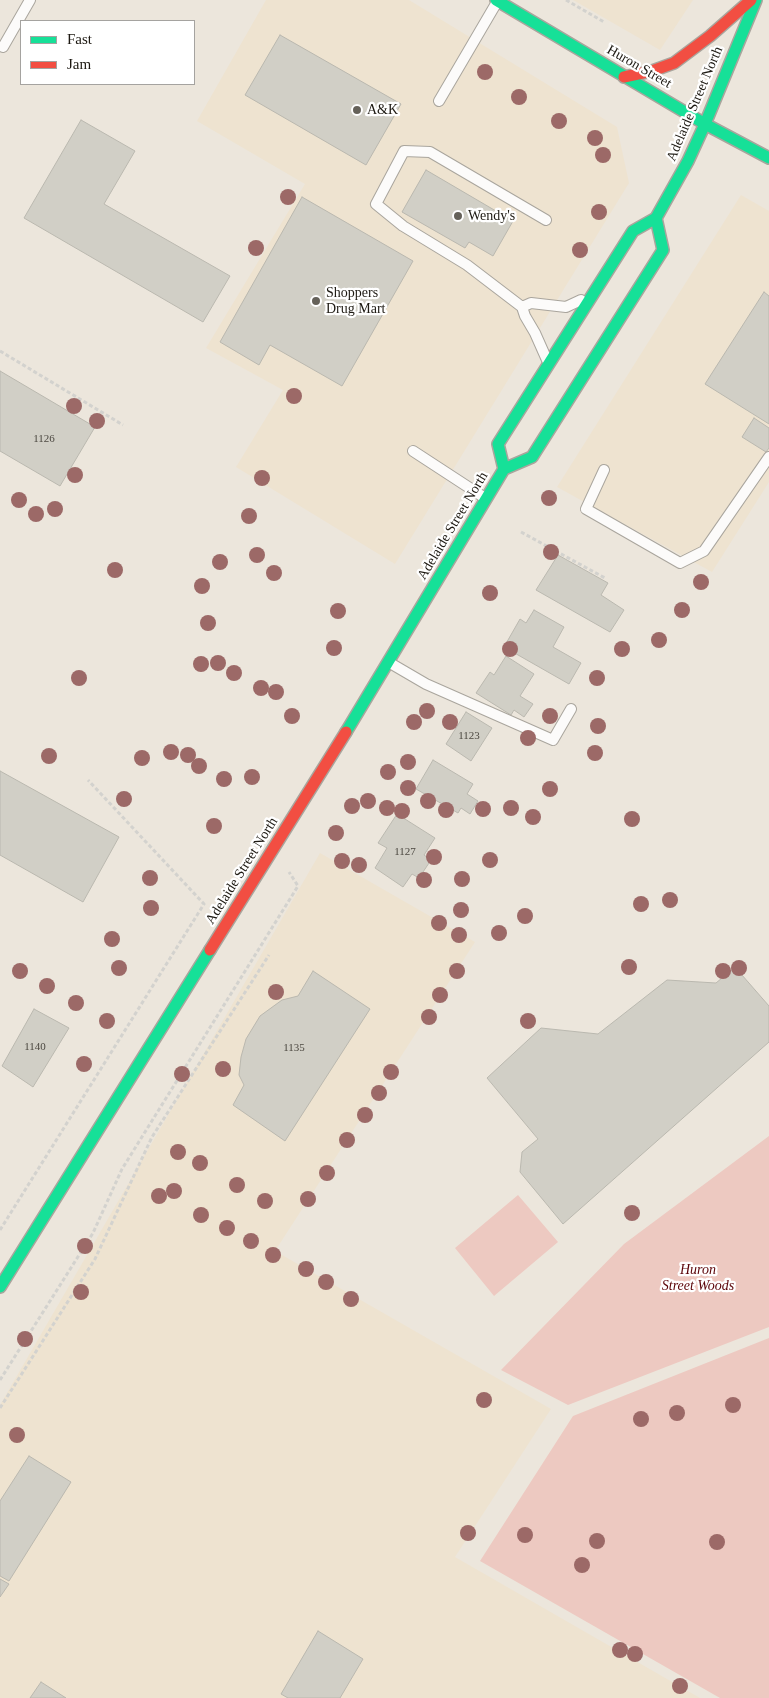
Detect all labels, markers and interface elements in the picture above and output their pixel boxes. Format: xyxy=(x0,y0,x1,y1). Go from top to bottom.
legend xyxy=(20,20,195,85)
text: Fast xyxy=(67,31,92,47)
street label: Huron Street xyxy=(604,42,674,92)
street label: Adelaide Street North xyxy=(663,44,727,164)
text: Jam xyxy=(67,56,91,72)
place label: A&K xyxy=(367,102,398,118)
marker: A&K xyxy=(351,104,363,116)
place label: Wendy's xyxy=(468,208,515,224)
marker: Wendy's xyxy=(452,210,464,222)
place label: Shoppers Drug Mart xyxy=(326,285,385,318)
marker: Shoppers Drug Mart xyxy=(310,295,322,307)
house number: 1126 xyxy=(33,432,55,446)
street label: Adelaide Street North xyxy=(414,469,492,583)
house number: 1123 xyxy=(458,729,480,743)
street label: Adelaide Street North xyxy=(202,814,282,928)
house number: 1127 xyxy=(394,845,416,859)
house number: 1140 xyxy=(24,1040,46,1054)
house number: 1135 xyxy=(283,1041,305,1055)
park label: Huron Street Woods xyxy=(662,1262,734,1294)

